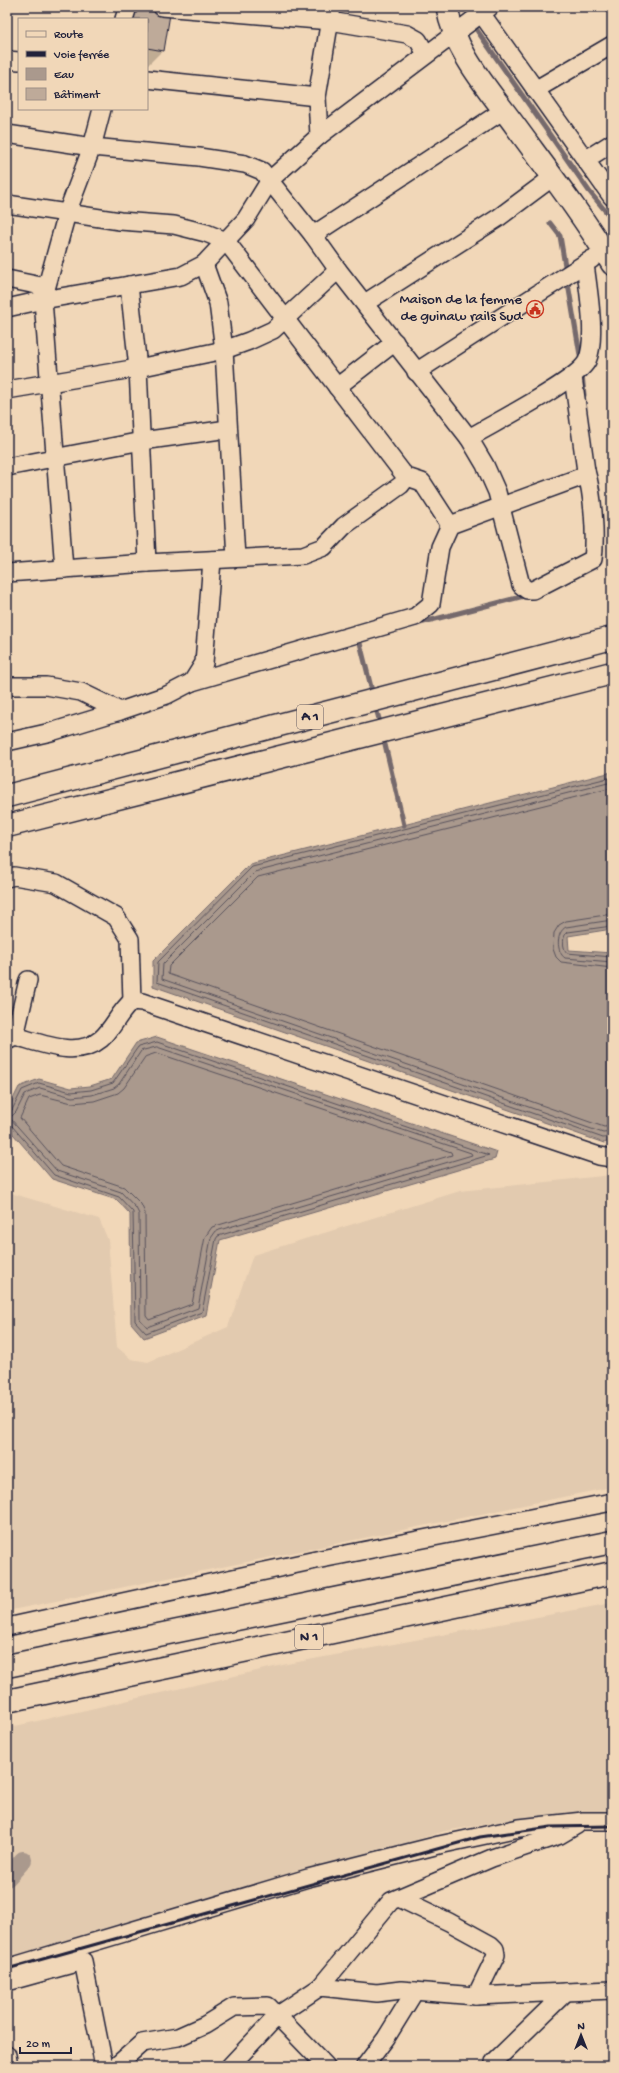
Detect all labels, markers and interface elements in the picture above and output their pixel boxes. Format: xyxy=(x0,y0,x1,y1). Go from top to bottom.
legend xyxy=(18,18,148,110)
text: Route xyxy=(54,29,84,43)
text: Voie ferrée xyxy=(53,49,110,63)
text: Eau xyxy=(54,69,74,83)
text: Bâtiment xyxy=(53,89,101,103)
place label: Maison de la femme de guinaw rails Sud xyxy=(399,291,523,326)
public building icon: Maison de la femme de guinaw rails Sud xyxy=(525,299,545,319)
road number: A 1 xyxy=(297,705,323,729)
road number: N 1 xyxy=(295,1625,323,1649)
north arrow xyxy=(561,2015,601,2055)
text: N xyxy=(577,2021,585,2033)
scale bar xyxy=(20,2029,71,2055)
text: 20 m xyxy=(26,2038,51,2052)

